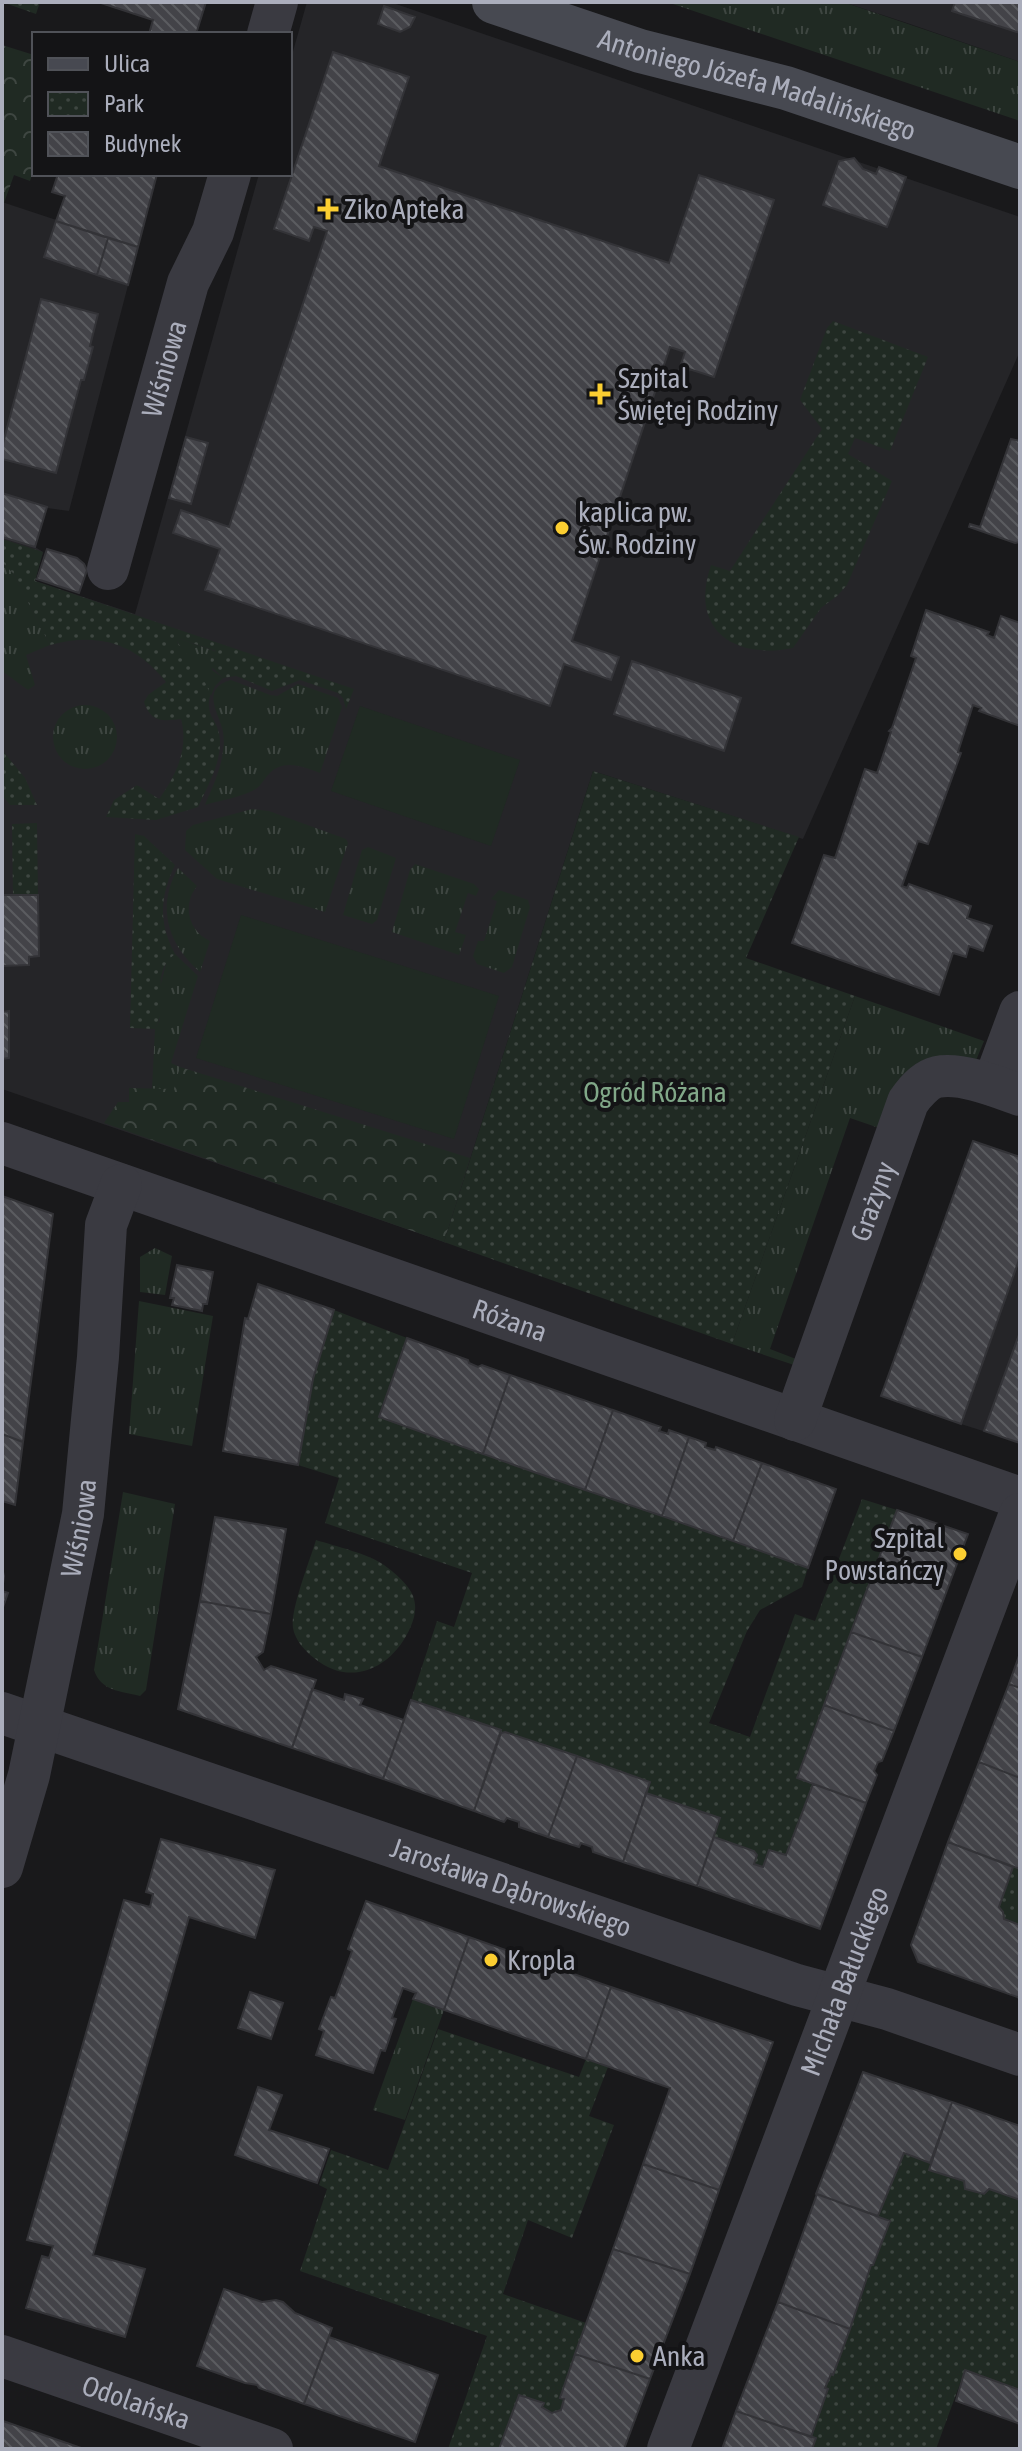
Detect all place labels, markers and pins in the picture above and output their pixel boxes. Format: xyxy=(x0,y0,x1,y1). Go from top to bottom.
place label: Ziko Apteka xyxy=(344,193,465,225)
marker: Ziko Apteka xyxy=(319,200,337,218)
place label: Szpital Świętej Rodziny xyxy=(618,362,778,426)
marker: Szpital Świętej Rodziny xyxy=(589,383,611,405)
place label: kaplica pw. Św. Rodziny xyxy=(578,496,696,560)
marker: kaplica pw. Św. Rodziny xyxy=(553,519,571,537)
place label: Szpital Powstańczy xyxy=(824,1522,945,1586)
marker: Szpital Powstańczy xyxy=(951,1545,969,1563)
place label: Kropla xyxy=(507,1944,576,1976)
marker: Kropla xyxy=(482,1951,500,1969)
place label: Anka xyxy=(653,2340,706,2372)
marker: Anka xyxy=(628,2347,646,2365)

